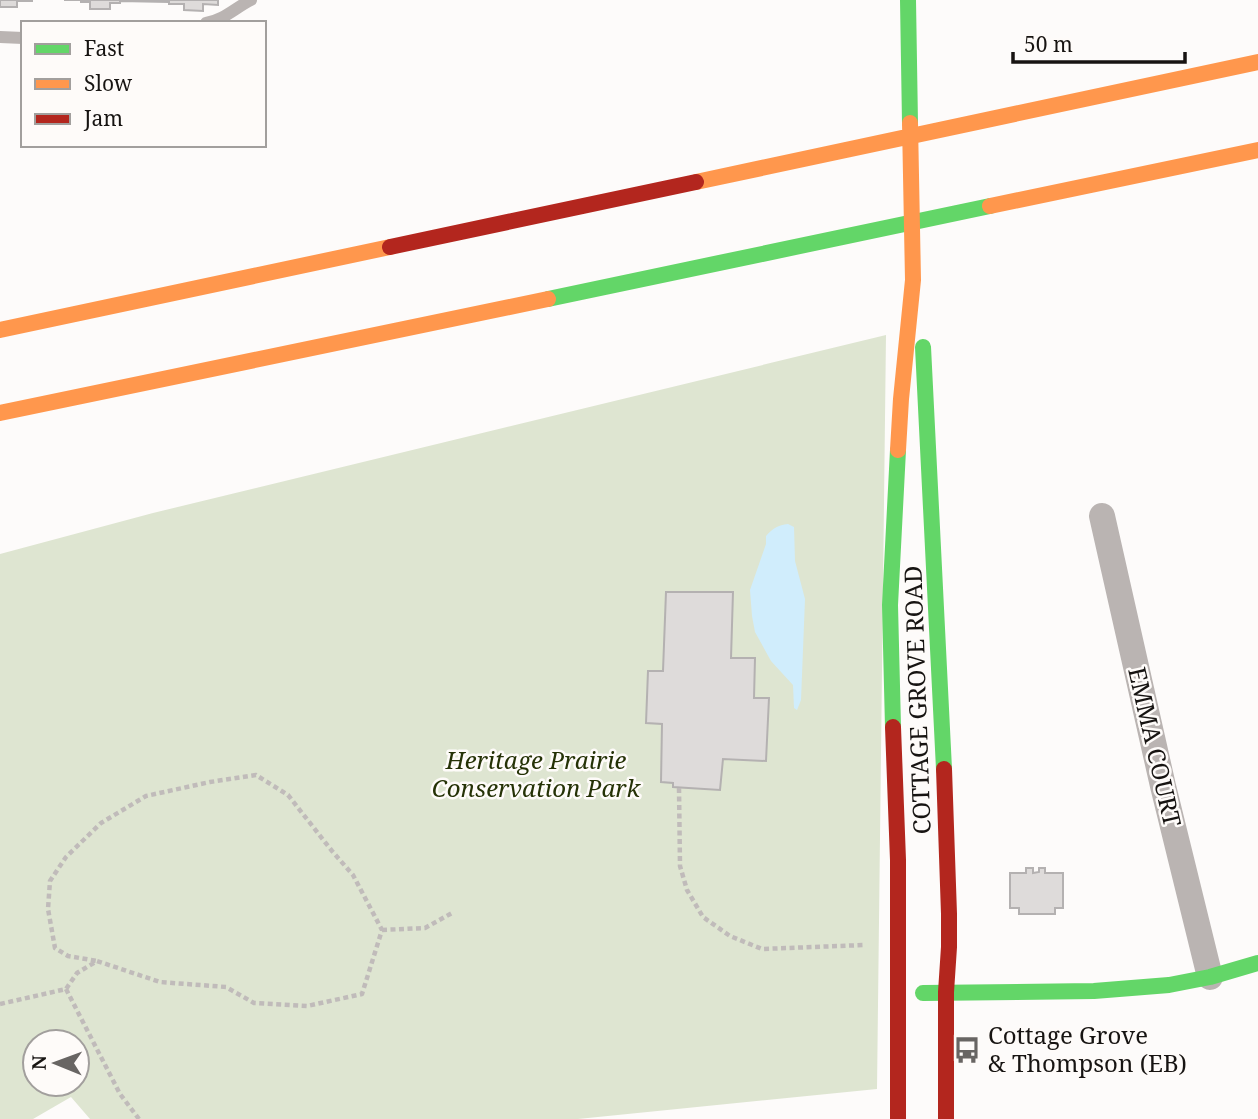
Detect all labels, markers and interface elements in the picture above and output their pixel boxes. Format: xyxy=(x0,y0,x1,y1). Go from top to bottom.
legend xyxy=(21,21,266,147)
scale bar xyxy=(1013,21,1184,65)
text: 50 m xyxy=(1024,30,1073,58)
text: Fast xyxy=(84,34,124,62)
text: Slow xyxy=(84,69,133,97)
text: Jam xyxy=(83,104,123,132)
street label: COTTAGE GROVE ROAD xyxy=(895,565,938,835)
street label: EMMA COURT xyxy=(1121,664,1190,830)
park label: Heritage Prairie Conservation Park xyxy=(432,743,642,804)
place label: Cottage Grove & Thompson (EB) xyxy=(988,1018,1187,1079)
north arrow xyxy=(21,1028,91,1098)
bus stop icon: Cottage Grove & Thompson (EB) xyxy=(952,1035,982,1065)
text: N xyxy=(26,1055,52,1070)

